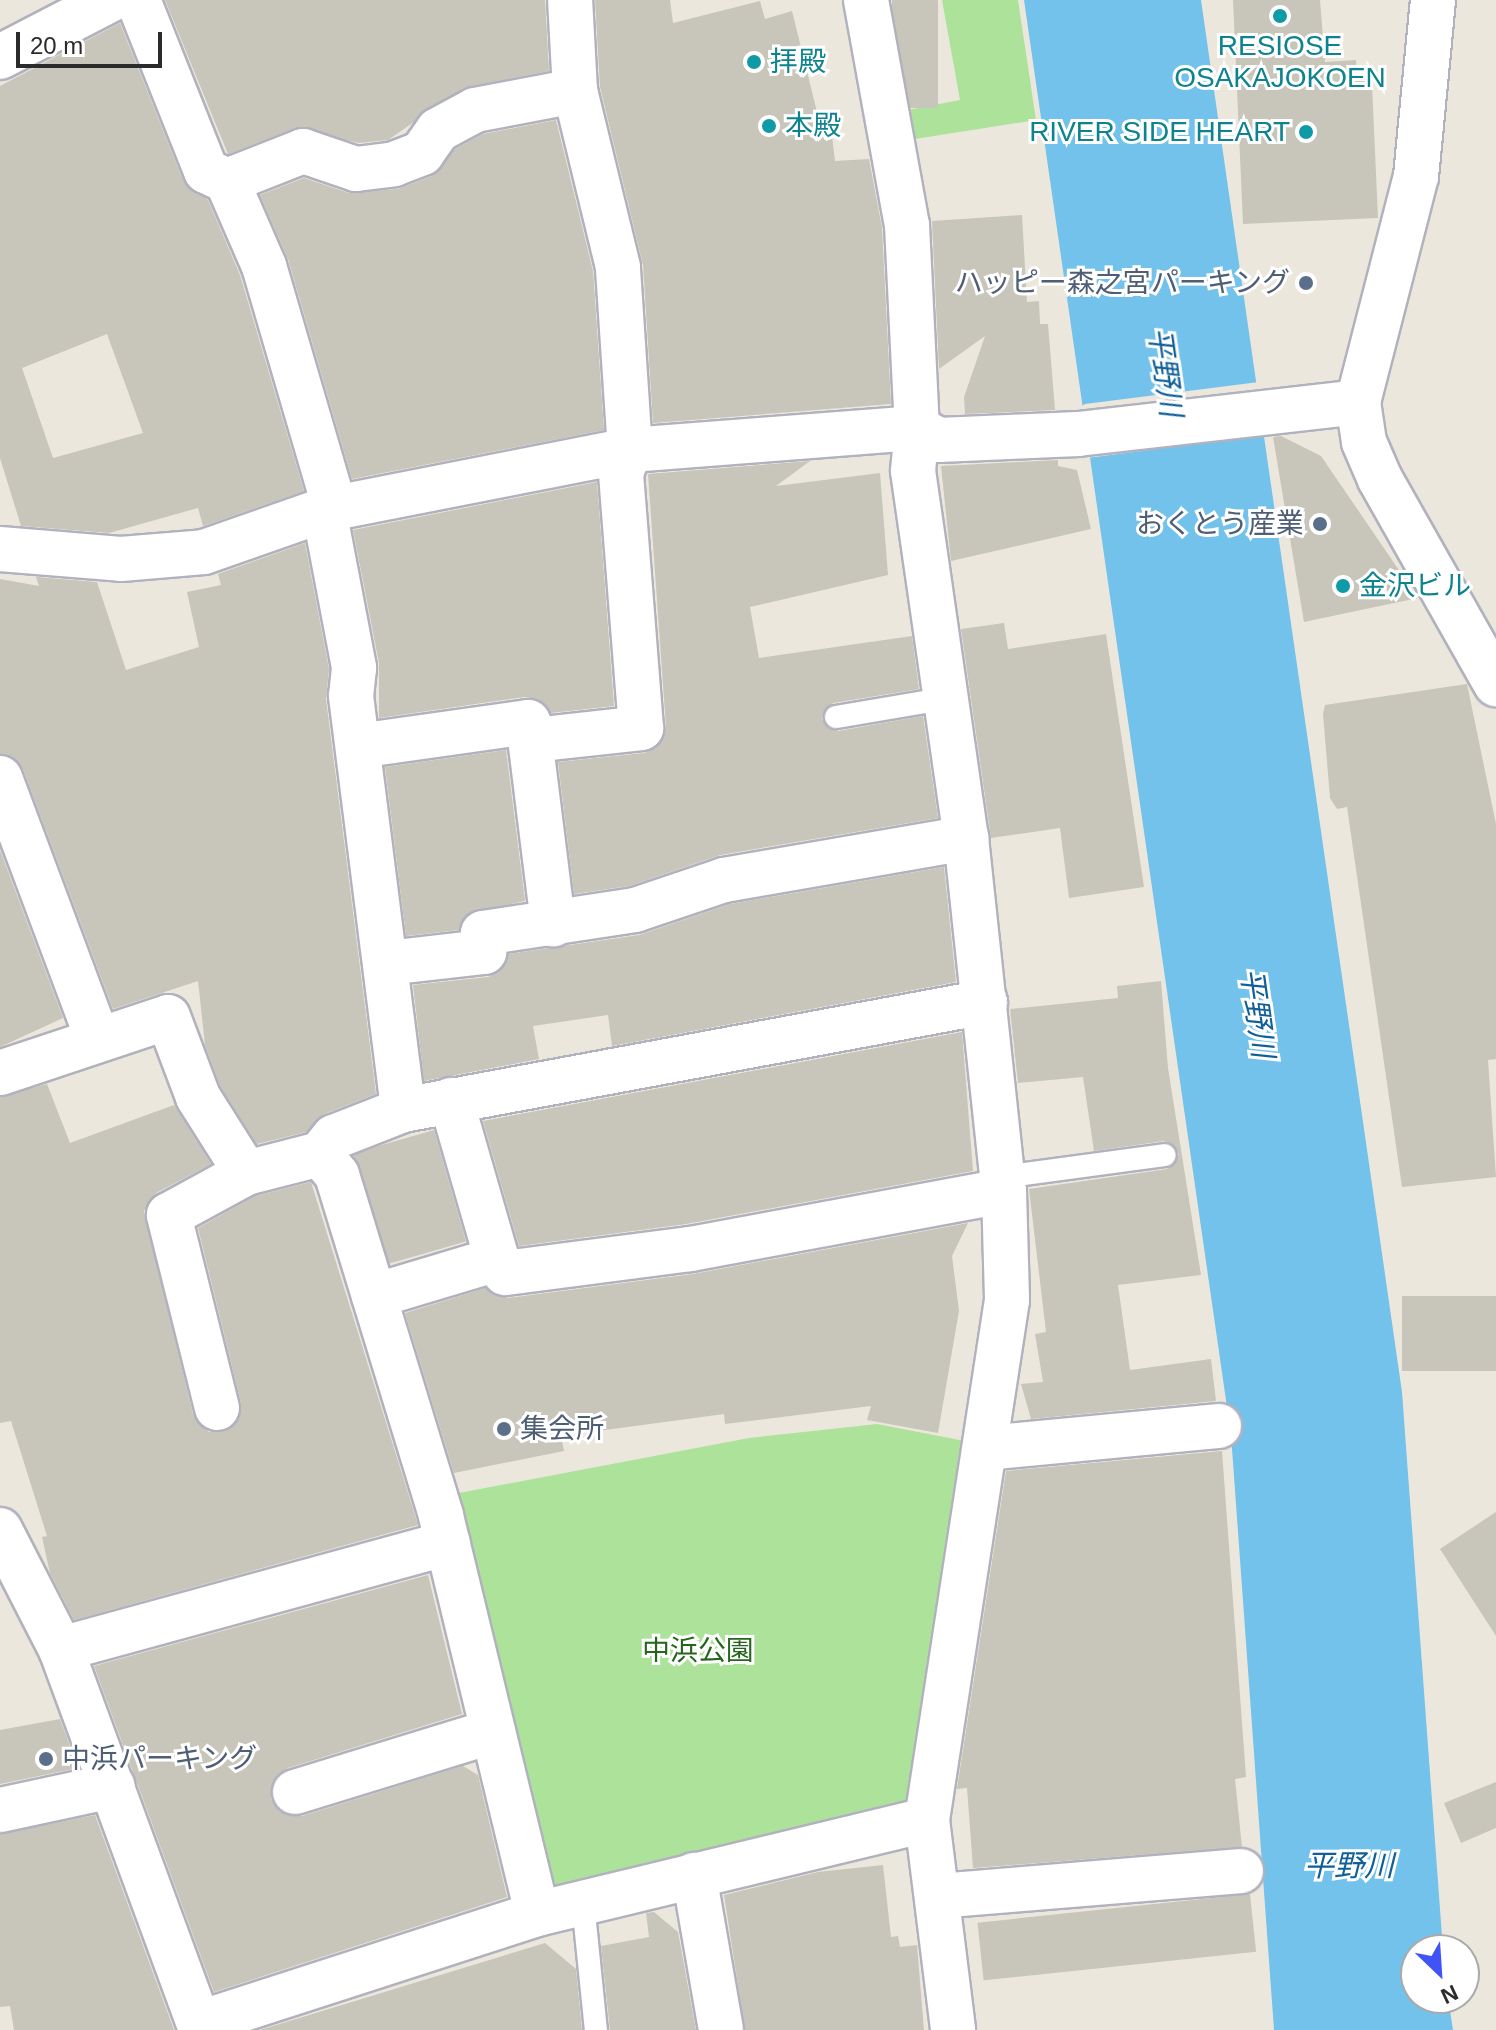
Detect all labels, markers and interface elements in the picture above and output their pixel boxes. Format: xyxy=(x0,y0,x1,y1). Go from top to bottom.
marker: RESIOSE OSAKAJOKOEN xyxy=(1271,7,1289,25)
scale bar xyxy=(20,16,166,66)
place label: RESIOSE OSAKAJOKOEN xyxy=(1174,29,1386,95)
text: 20 m xyxy=(30,32,83,59)
place label: 拝殿 xyxy=(770,45,826,79)
marker: 拝殿 xyxy=(745,53,763,71)
place label: 本殿 xyxy=(785,109,841,143)
place label: RIVER SIDE HEART xyxy=(1029,115,1290,149)
marker: 本殿 xyxy=(760,117,778,135)
marker: RIVER SIDE HEART xyxy=(1297,123,1315,141)
place label: ハッピー森之宮パーキング xyxy=(954,266,1290,300)
marker: ハッピー森之宮パーキング xyxy=(1297,274,1315,292)
water label: 平野川 xyxy=(1141,325,1189,419)
place label: おくとう産業 xyxy=(1136,507,1304,541)
marker: おくとう産業 xyxy=(1311,515,1329,533)
place label: 金沢ビル xyxy=(1359,569,1471,603)
marker: 金沢ビル xyxy=(1334,577,1352,595)
water label: 平野川 xyxy=(1233,966,1281,1060)
place label: 集会所 xyxy=(520,1412,604,1446)
marker: 集会所 xyxy=(495,1420,513,1438)
park label: 中浜公園 xyxy=(642,1634,754,1668)
place label: 中浜パーキング xyxy=(62,1742,258,1776)
marker: 中浜パーキング xyxy=(37,1750,55,1768)
water label: 平野川 xyxy=(1304,1848,1394,1884)
north arrow xyxy=(1400,1934,1480,2014)
text: N xyxy=(1437,1980,1462,2009)

